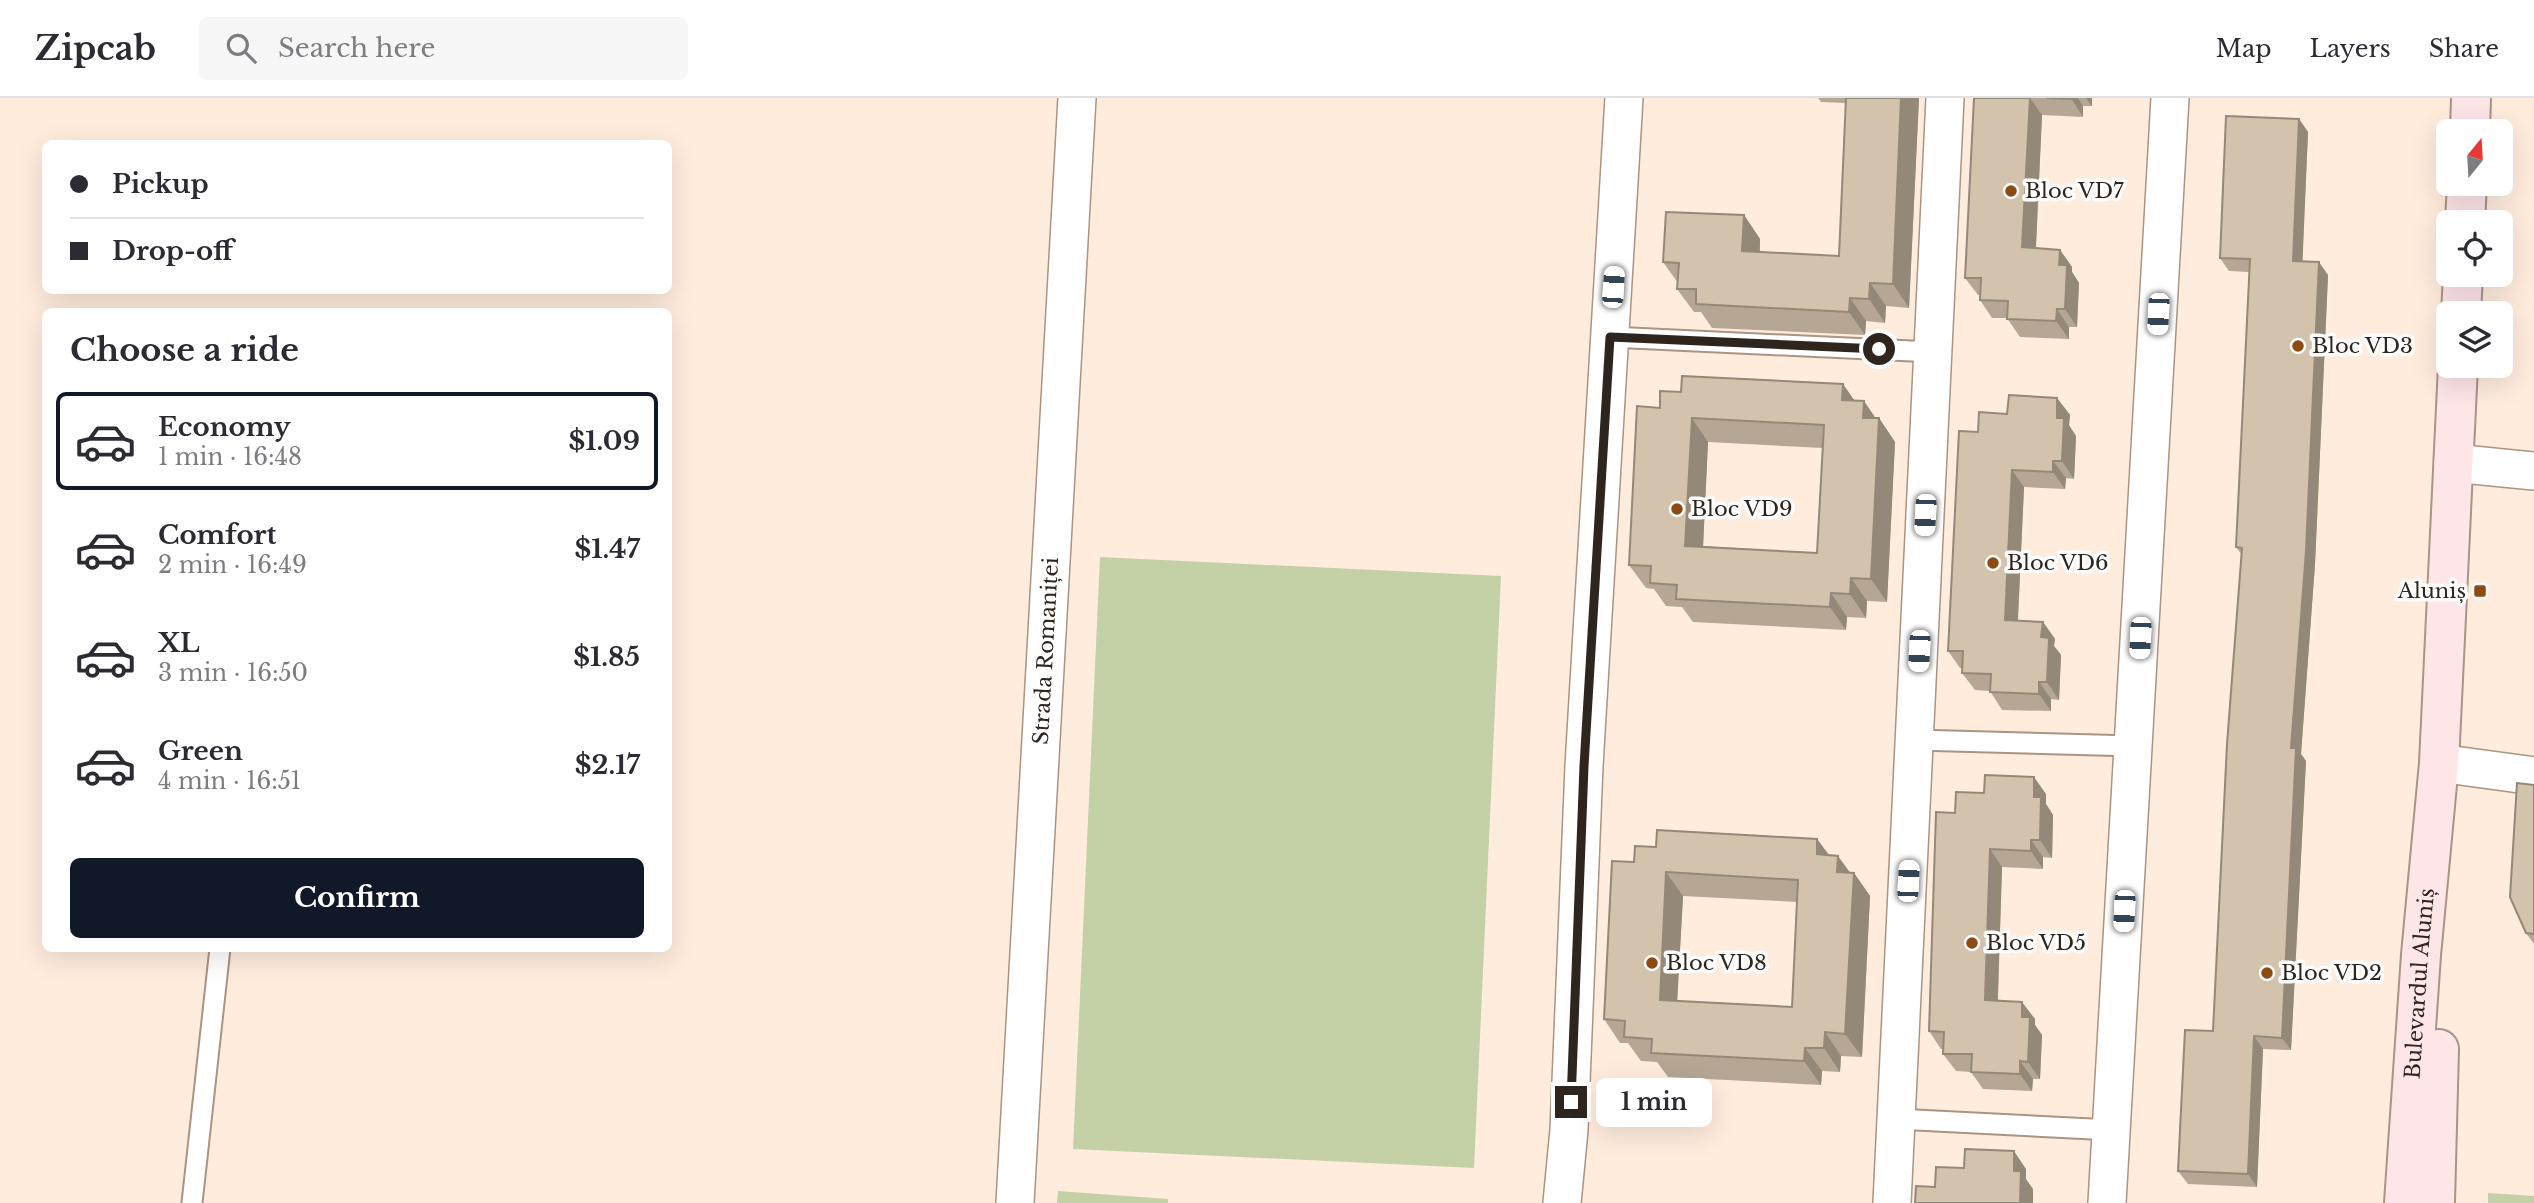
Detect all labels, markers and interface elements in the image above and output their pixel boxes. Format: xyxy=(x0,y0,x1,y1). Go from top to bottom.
search box xyxy=(198,17,688,80)
text: Zipcab xyxy=(35,28,156,69)
icon: search xyxy=(222,29,260,67)
text: Search here xyxy=(278,32,435,64)
text: Map xyxy=(2216,34,2272,63)
text: Layers xyxy=(2310,34,2391,63)
text: Share xyxy=(2429,34,2499,63)
north arrow xyxy=(2436,119,2513,196)
map controls xyxy=(2436,119,2513,378)
text: Pickup xyxy=(112,168,209,200)
place label: Bloc VD7 xyxy=(2025,178,2124,204)
marker: Bloc VD7 xyxy=(2003,183,2019,199)
button: locate xyxy=(2436,210,2513,287)
text: Drop-off xyxy=(112,235,233,267)
car xyxy=(1602,265,1625,309)
car xyxy=(2147,292,2170,336)
button: layers xyxy=(2436,301,2513,378)
text: Choose a ride xyxy=(70,330,299,370)
route start xyxy=(1863,333,1895,365)
place label: Bloc VD3 xyxy=(2312,333,2413,359)
marker: Bloc VD3 xyxy=(2290,338,2306,354)
icon: car xyxy=(74,410,137,473)
text: Economy xyxy=(158,411,291,443)
text: $1.09 xyxy=(569,425,640,457)
text: 1 min · 16:48 xyxy=(158,443,302,471)
car xyxy=(1914,493,1937,537)
place label: Bloc VD9 xyxy=(1691,496,1793,522)
marker: Bloc VD9 xyxy=(1669,501,1685,517)
icon: car xyxy=(74,518,137,581)
text: Comfort xyxy=(158,519,276,551)
text: $1.47 xyxy=(574,533,640,565)
place label: Bloc VD6 xyxy=(2007,550,2109,576)
text: 2 min · 16:49 xyxy=(158,551,307,579)
marker: Bloc VD6 xyxy=(1985,555,2001,571)
street label: Strada Romaniței xyxy=(1028,556,1064,745)
place label: Aluniș xyxy=(2397,578,2466,604)
marker: Aluniș xyxy=(2472,583,2488,599)
car xyxy=(2129,616,2152,660)
icon: car xyxy=(74,626,137,689)
text: XL xyxy=(158,627,200,659)
car xyxy=(1908,629,1931,673)
text: $1.85 xyxy=(573,641,640,673)
text: 3 min · 16:50 xyxy=(158,659,308,687)
icon: car xyxy=(74,734,137,797)
text: Green xyxy=(158,735,243,767)
text: $2.17 xyxy=(575,749,640,781)
text: 4 min · 16:51 xyxy=(158,767,301,795)
button: Confirm xyxy=(70,858,644,938)
car xyxy=(1897,859,1920,903)
street label: Bulevardul Aluniș xyxy=(2400,887,2440,1080)
car xyxy=(2113,889,2136,933)
place label: Bloc VD5 xyxy=(1986,930,2086,956)
marker: Bloc VD5 xyxy=(1964,935,1980,951)
place label: Bloc VD8 xyxy=(1666,950,1767,976)
marker: Bloc VD8 xyxy=(1644,955,1660,971)
place label: Bloc VD2 xyxy=(2281,960,2382,986)
marker: Bloc VD2 xyxy=(2259,965,2275,981)
callout: 1 min xyxy=(1596,1077,1711,1126)
route end xyxy=(1555,1086,1587,1118)
text: 1 min xyxy=(1621,1088,1687,1116)

